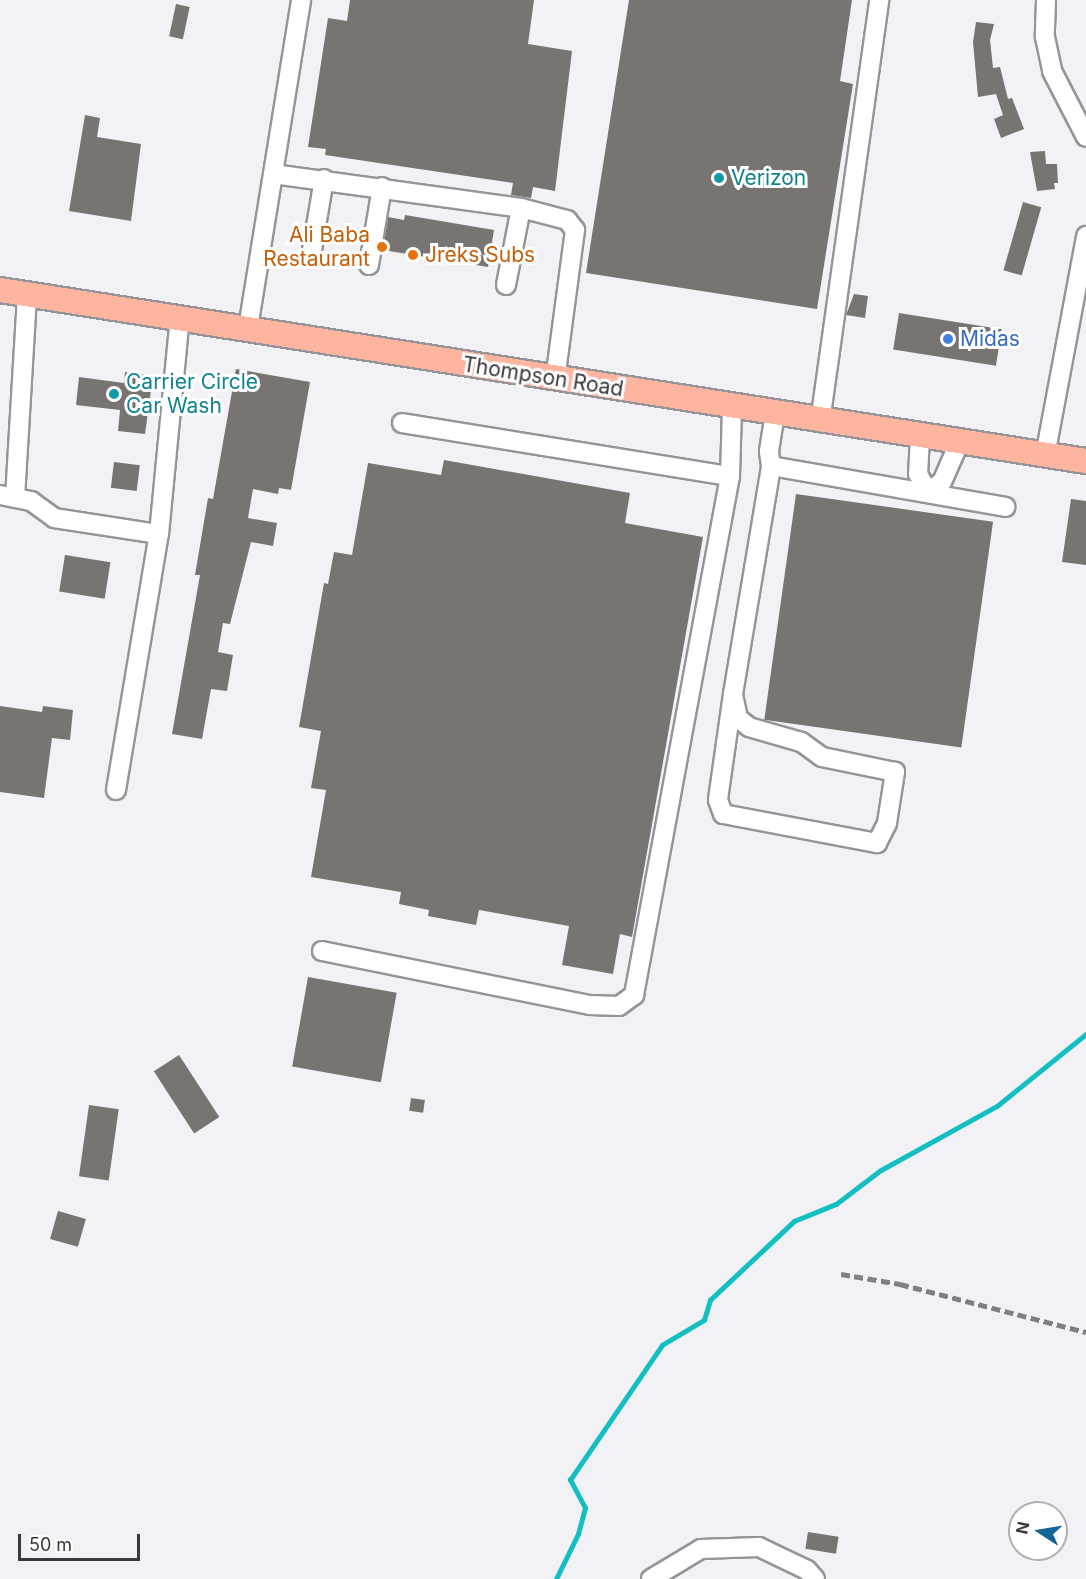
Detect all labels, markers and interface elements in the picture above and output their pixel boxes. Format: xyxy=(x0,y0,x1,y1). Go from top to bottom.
place label: Verizon xyxy=(731,165,806,191)
marker: Verizon xyxy=(712,171,726,185)
place label: Ali Baba Restaurant xyxy=(263,222,370,272)
marker: Ali Baba Restaurant xyxy=(375,240,389,254)
place label: Jreks Subs xyxy=(425,242,535,268)
marker: Jreks Subs xyxy=(406,248,420,262)
place label: Midas xyxy=(960,326,1020,352)
marker: Midas xyxy=(941,332,955,346)
street label: Thompson Road xyxy=(461,352,625,402)
place label: Carrier Circle Car Wash xyxy=(126,369,258,419)
marker: Carrier Circle Car Wash xyxy=(107,387,121,401)
north arrow xyxy=(1008,1501,1068,1561)
text: N xyxy=(1011,1520,1033,1536)
scale bar xyxy=(21,1522,142,1560)
text: 50 m xyxy=(29,1534,72,1555)

